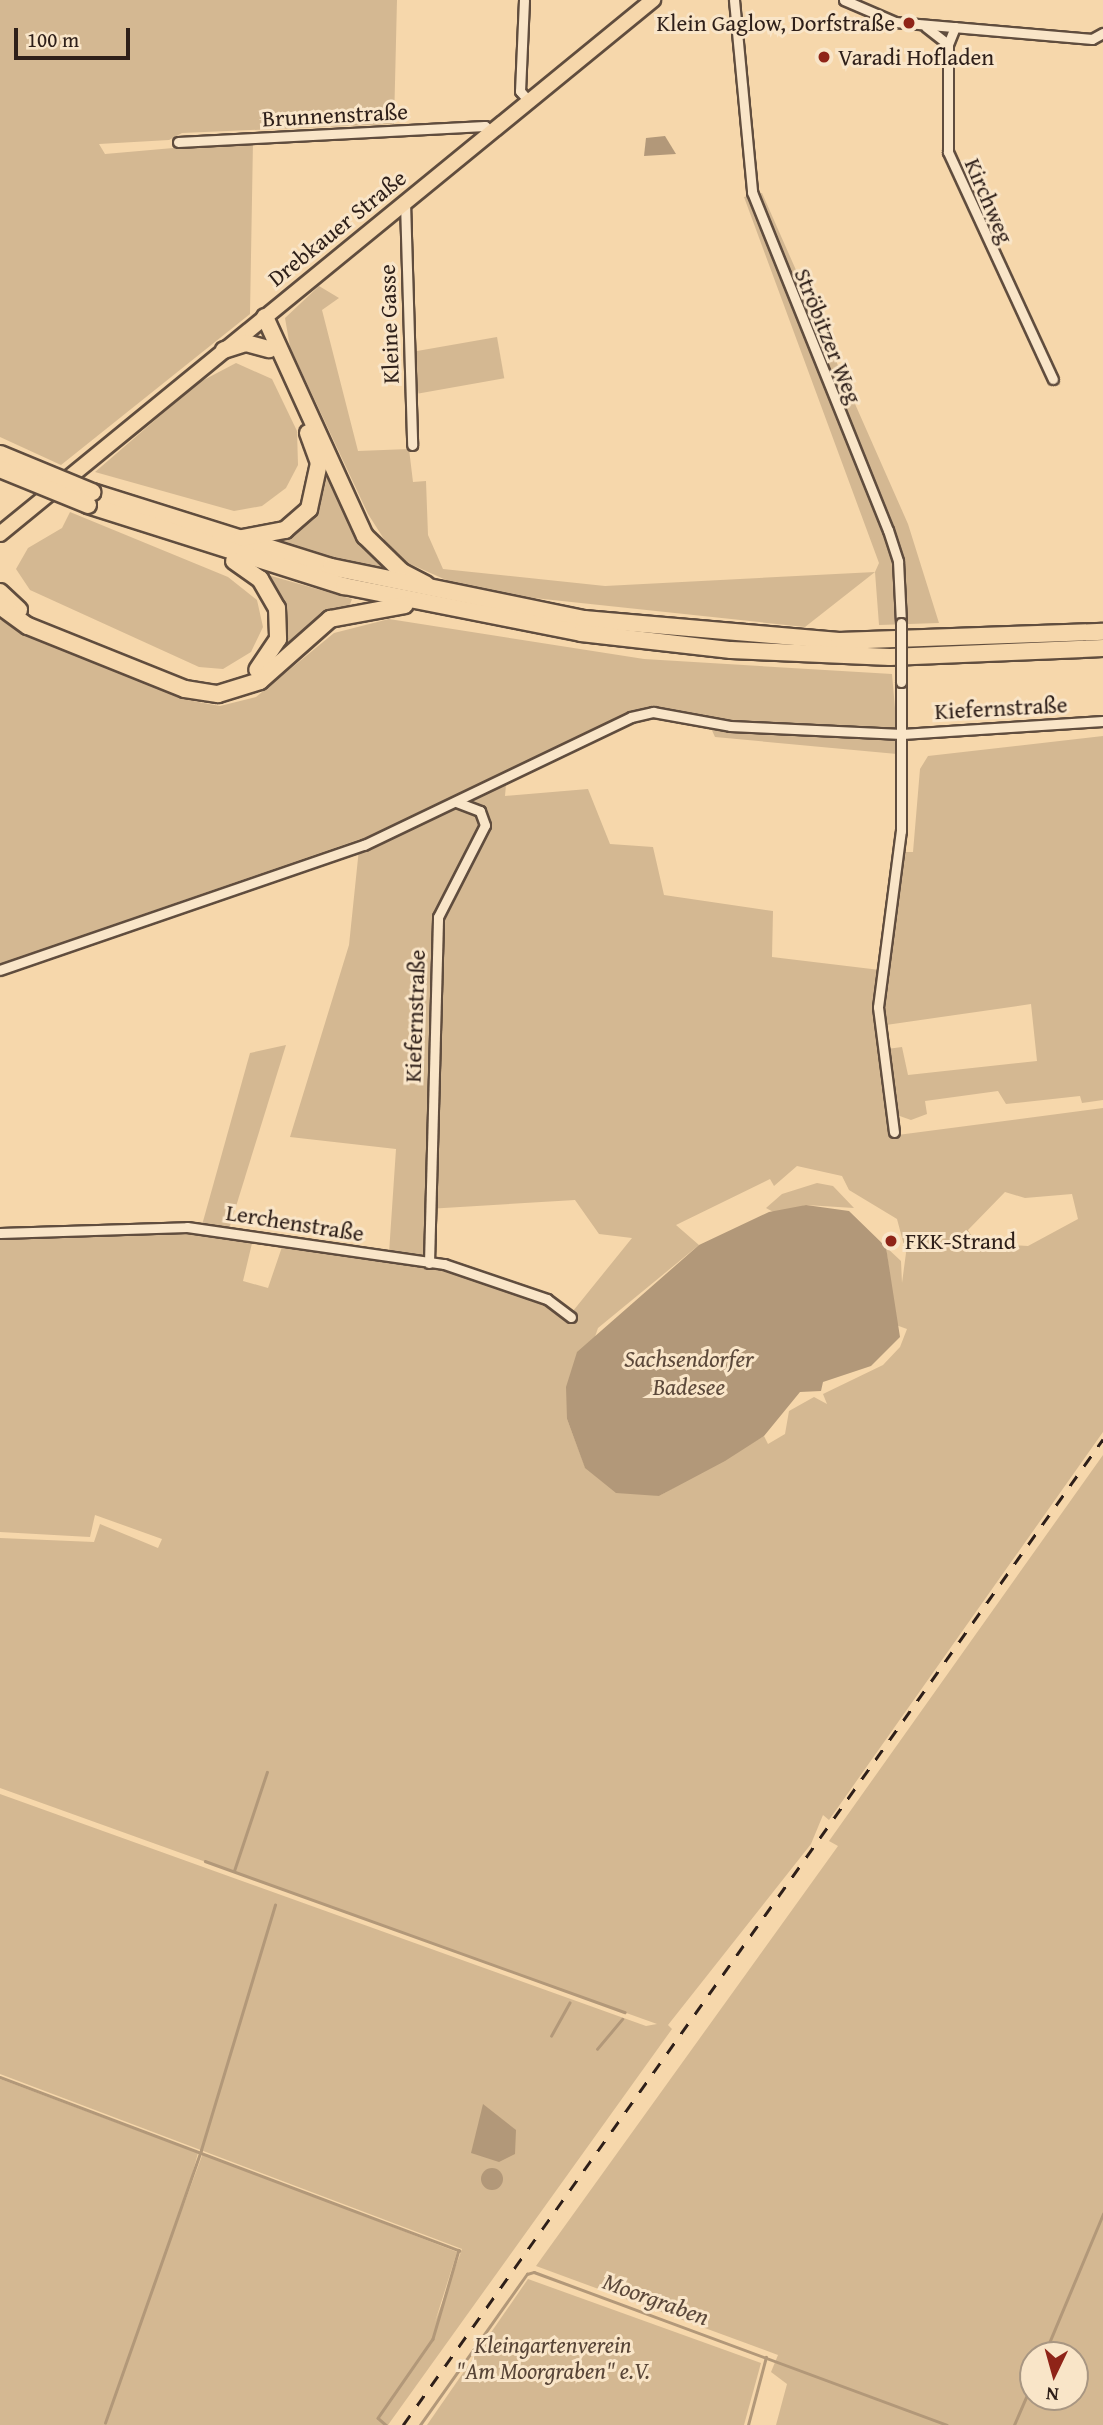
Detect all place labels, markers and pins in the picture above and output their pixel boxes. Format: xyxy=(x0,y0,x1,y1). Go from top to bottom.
place label: Klein Gaglow, Dorfstraße xyxy=(656,9,895,37)
marker: Klein Gaglow, Dorfstraße xyxy=(901,15,917,31)
place label: Varadi Hofladen xyxy=(838,43,994,71)
marker: Varadi Hofladen xyxy=(816,49,832,65)
place label: FKK-Strand xyxy=(905,1227,1016,1255)
marker: FKK-Strand xyxy=(883,1233,899,1249)

